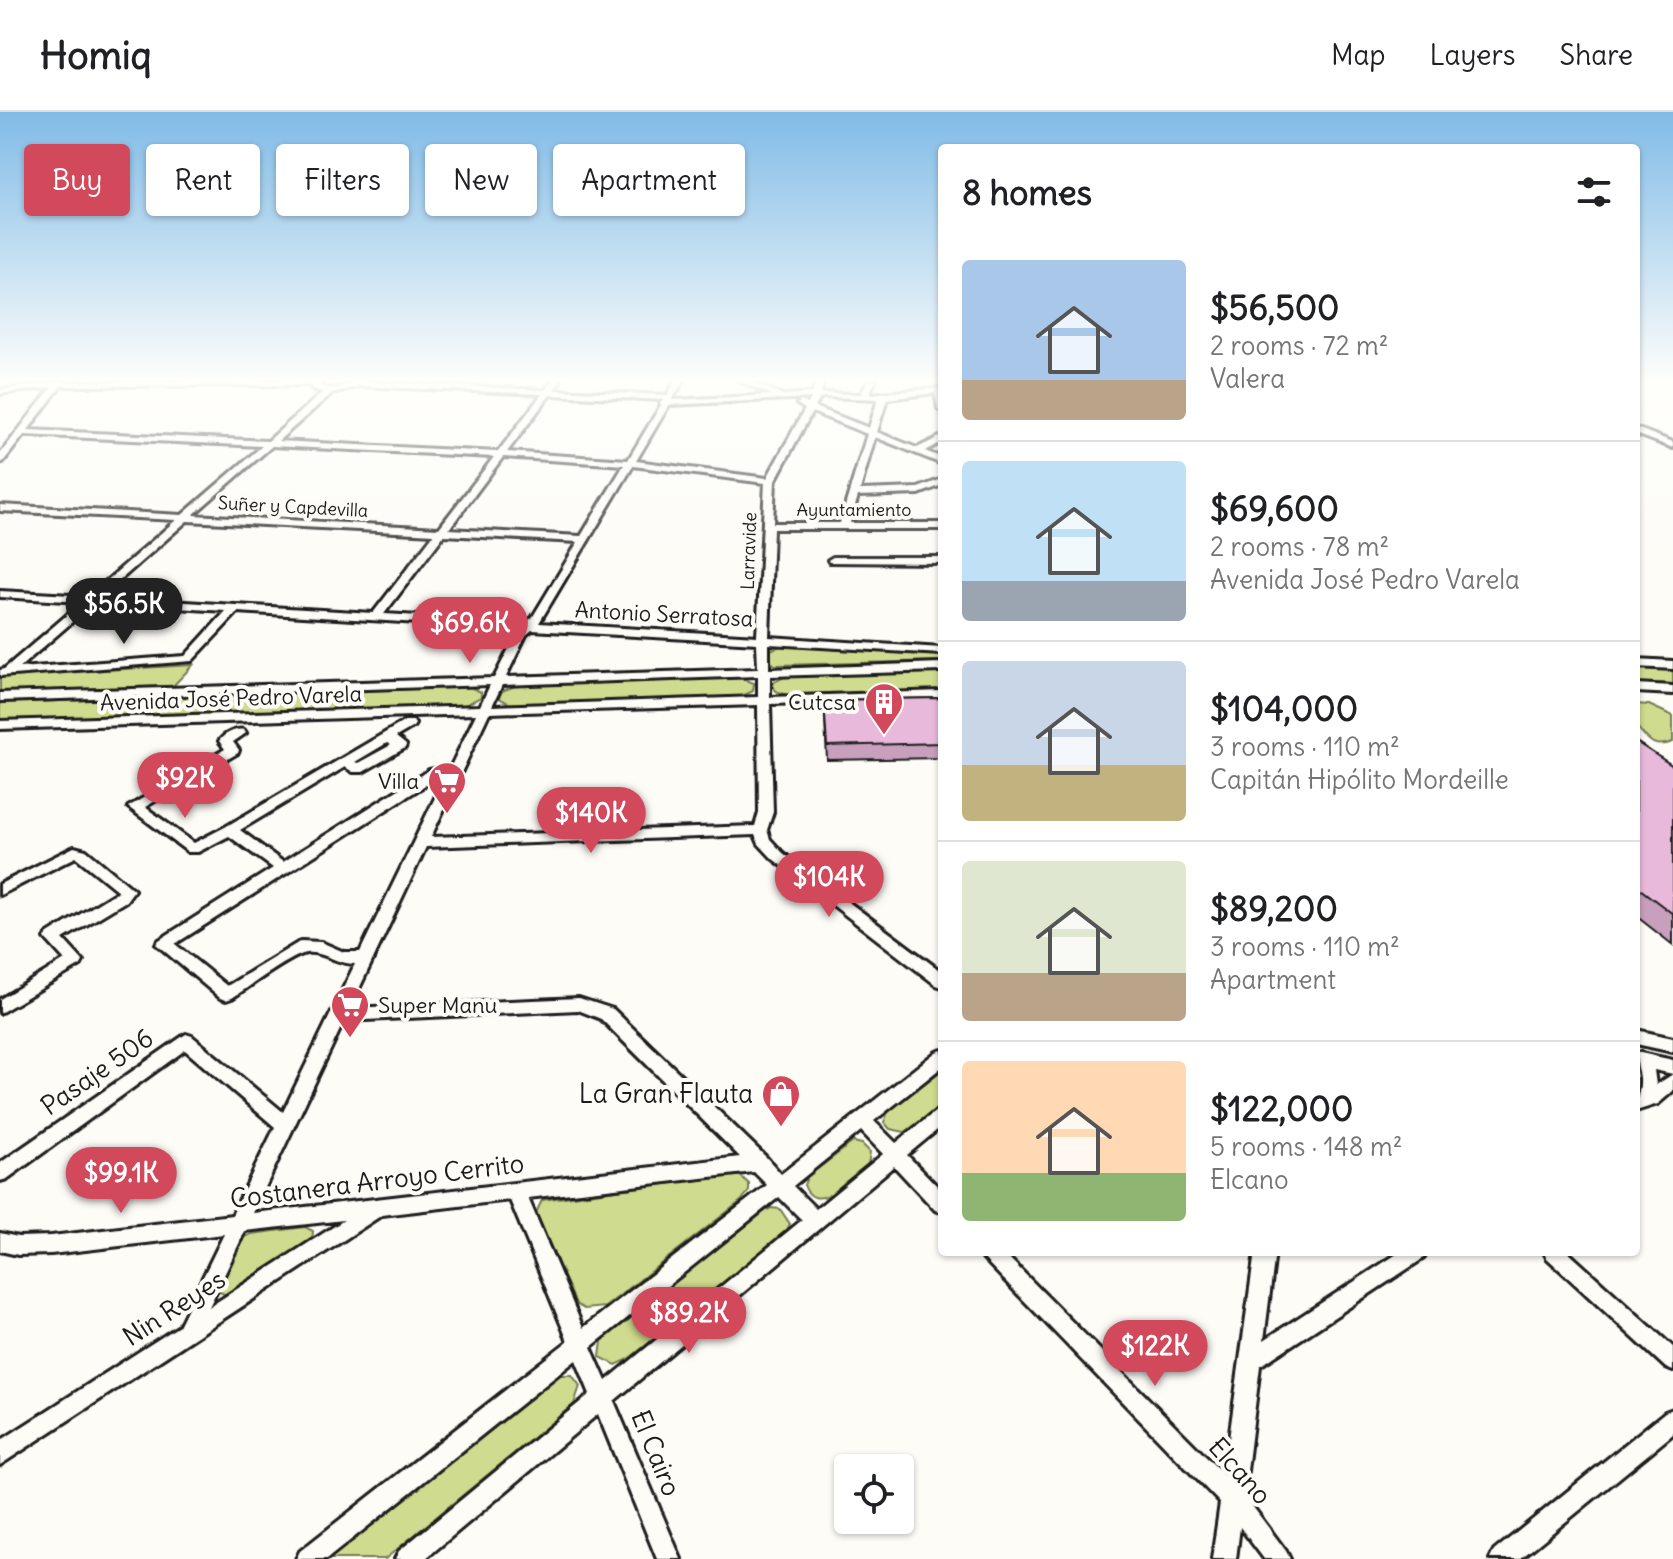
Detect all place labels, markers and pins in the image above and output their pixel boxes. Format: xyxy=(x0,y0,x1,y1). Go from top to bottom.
pin: $56.5K xyxy=(59,578,189,646)
pin: $69.6K xyxy=(405,597,535,665)
building icon: Cutcsa xyxy=(863,681,905,736)
place label: Cutcsa xyxy=(788,688,856,716)
pin: $92K xyxy=(138,752,232,820)
supermarket icon: Villa xyxy=(426,760,468,815)
place label: Villa xyxy=(378,767,419,795)
pin: $140K xyxy=(535,787,647,855)
pin: $104K xyxy=(773,851,885,919)
supermarket icon: Super Manu xyxy=(329,984,371,1039)
place label: Super Manu xyxy=(378,991,498,1019)
shop icon: La Gran Flauta xyxy=(760,1073,802,1128)
place label: La Gran Flauta xyxy=(579,1077,753,1110)
pin: $99.1K xyxy=(56,1147,186,1215)
pin: $89.2K xyxy=(624,1287,754,1355)
pin: $122K xyxy=(1099,1320,1211,1388)

